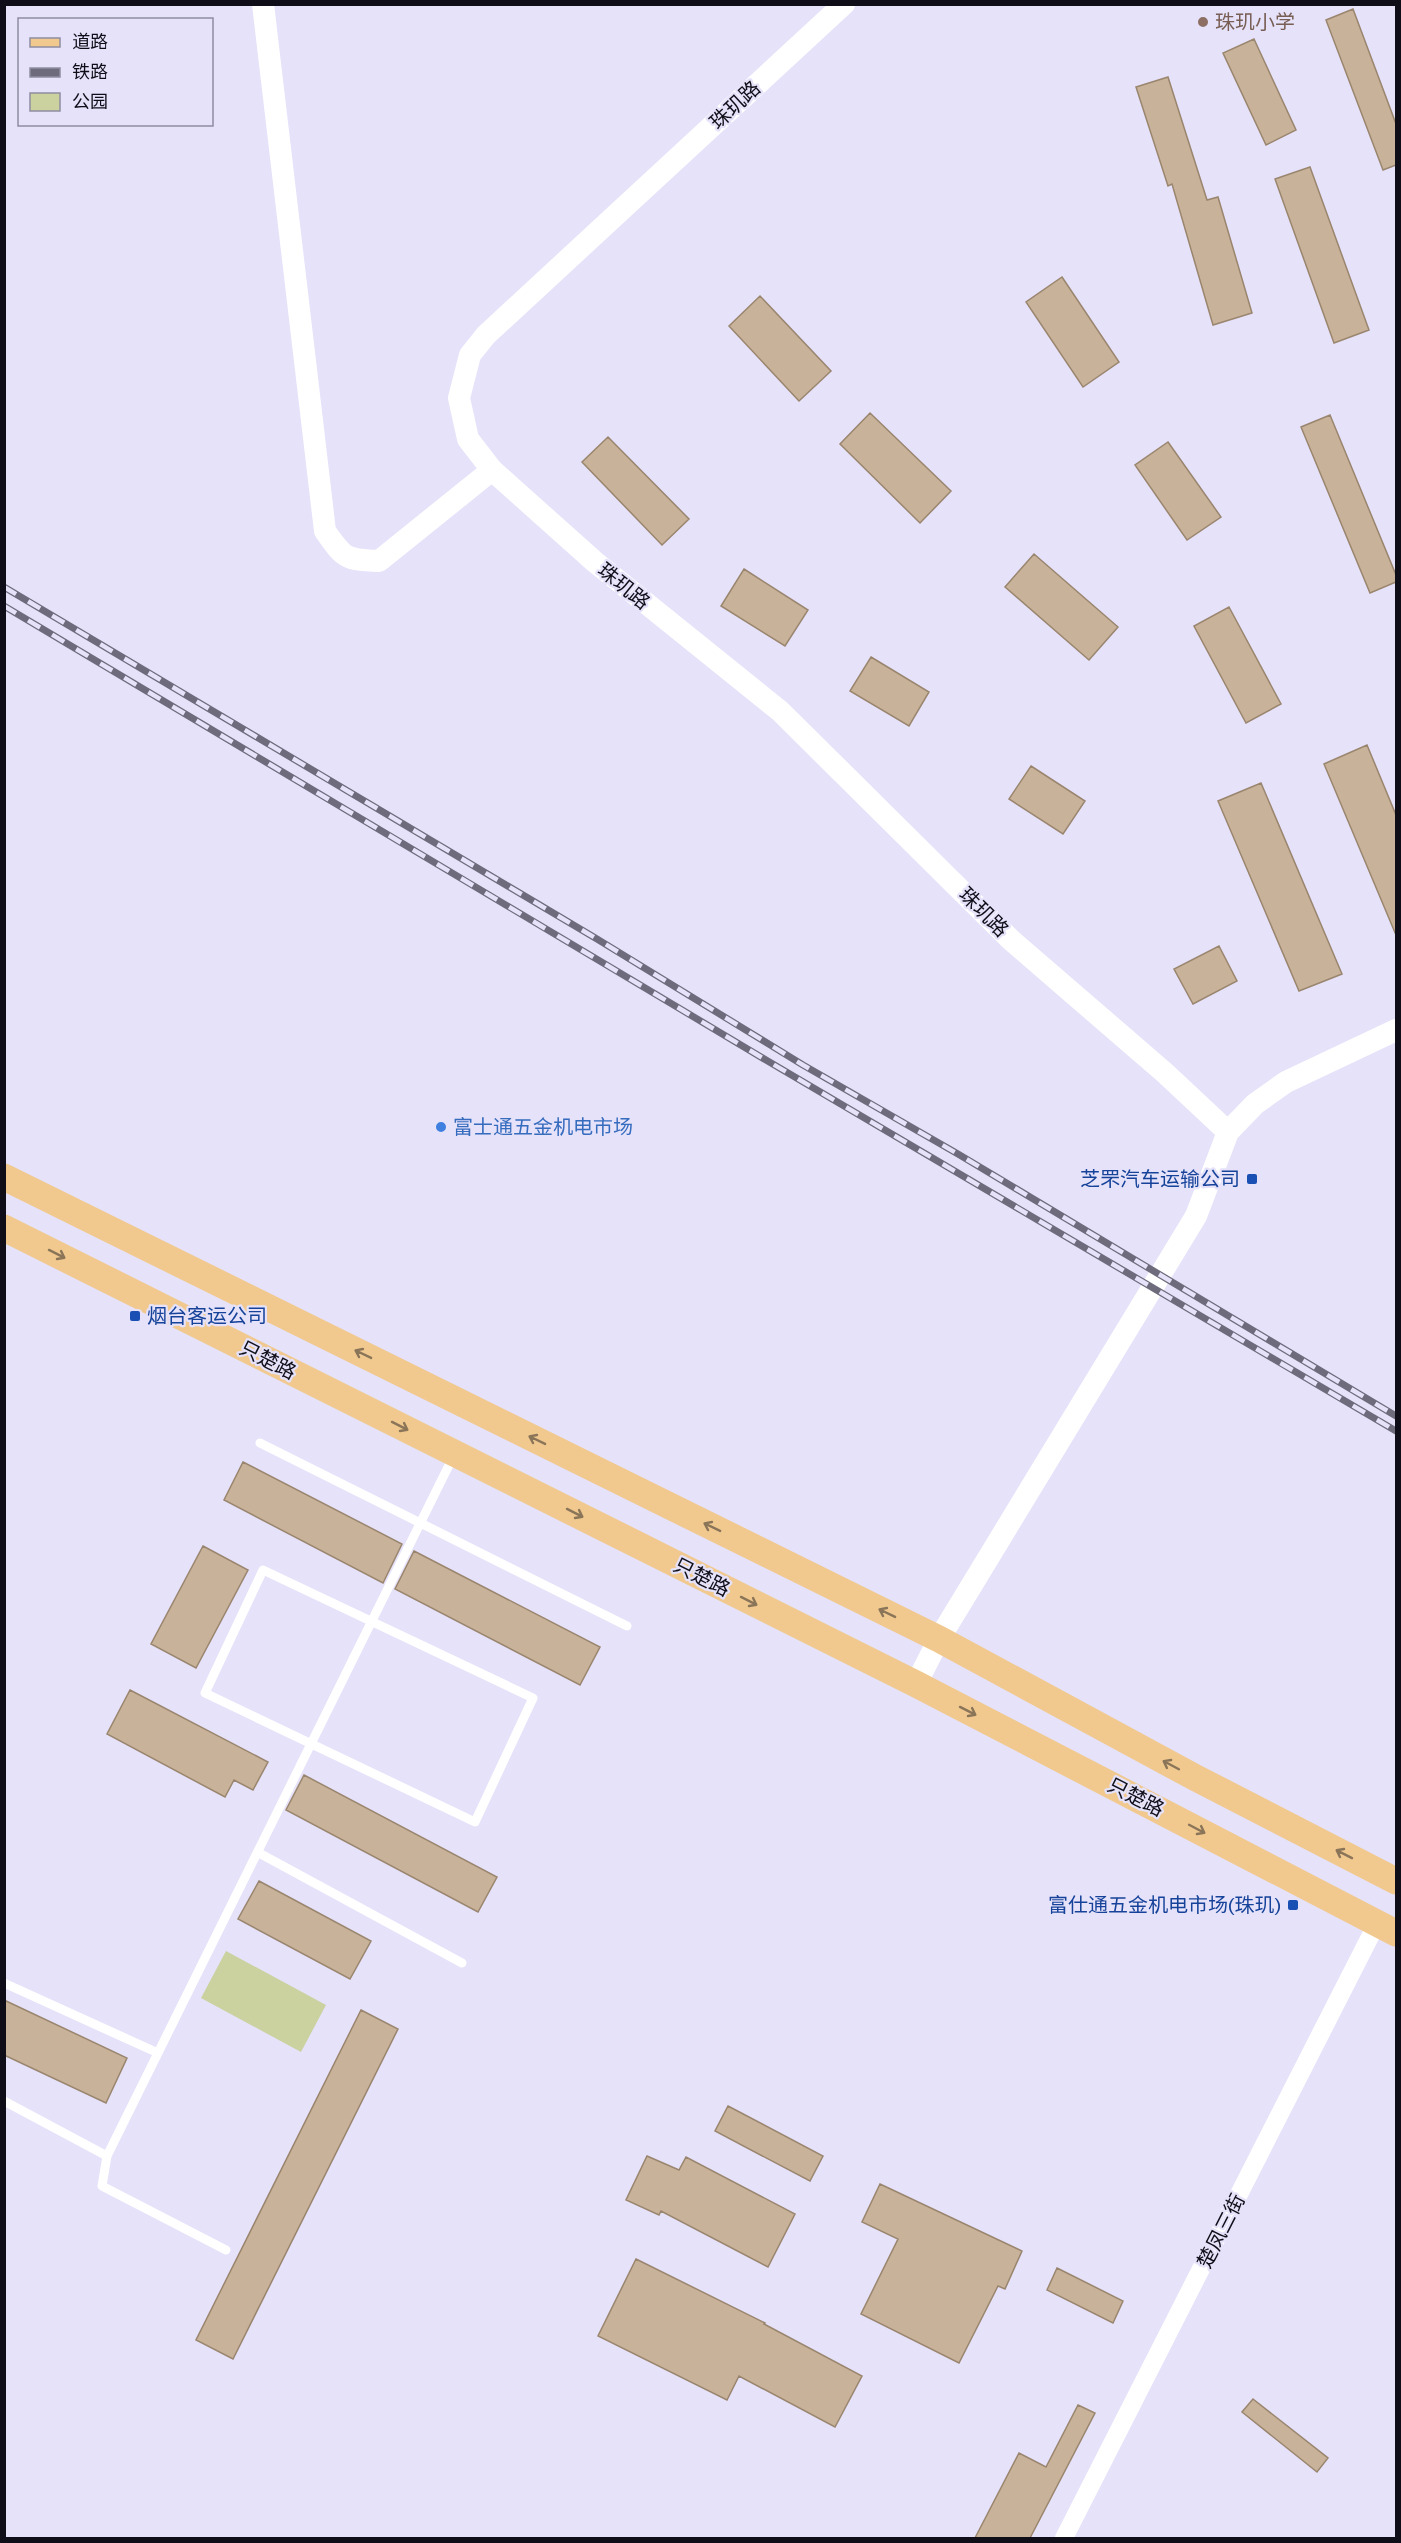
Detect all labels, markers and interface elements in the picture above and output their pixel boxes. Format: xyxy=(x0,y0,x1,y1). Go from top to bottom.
place label: 珠玑小学 xyxy=(1215,10,1295,34)
marker: 珠玑小学 xyxy=(1196,15,1210,29)
legend xyxy=(18,18,213,126)
text: 道路 xyxy=(72,31,108,52)
text: 铁路 xyxy=(72,61,108,82)
street label: 珠玑路 xyxy=(705,76,765,134)
text: 公园 xyxy=(72,91,108,112)
street label: 珠玑路 xyxy=(593,558,655,614)
street label: 珠玑路 xyxy=(954,882,1014,942)
place label: 富士通五金机电市场 xyxy=(453,1115,633,1139)
marker: 富士通五金机电市场 xyxy=(434,1120,448,1134)
place label: 芝罘汽车运输公司 xyxy=(1080,1167,1240,1191)
marker: 芝罘汽车运输公司 xyxy=(1245,1172,1259,1186)
one-way arrow xyxy=(47,1249,65,1261)
place label: 烟台客运公司 xyxy=(147,1304,267,1328)
marker: 烟台客运公司 xyxy=(128,1309,142,1323)
street label: 只楚路 xyxy=(236,1336,300,1384)
one-way arrow xyxy=(354,1348,372,1359)
one-way arrow xyxy=(391,1421,409,1432)
one-way arrow xyxy=(529,1434,547,1446)
one-way arrow xyxy=(565,1508,583,1520)
one-way arrow xyxy=(704,1521,722,1532)
street label: 只楚路 xyxy=(670,1553,734,1601)
one-way arrow xyxy=(740,1595,758,1607)
one-way arrow xyxy=(878,1607,896,1619)
one-way arrow xyxy=(959,1705,976,1717)
one-way arrow xyxy=(1163,1759,1180,1771)
street label: 只楚路 xyxy=(1104,1773,1168,1821)
one-way arrow xyxy=(1188,1824,1206,1836)
one-way arrow xyxy=(1336,1848,1354,1859)
place label: 富仕通五金机电市场(珠玑) xyxy=(1048,1893,1281,1917)
marker: 富仕通五金机电市场(珠玑) xyxy=(1286,1898,1300,1912)
street label: 楚凤三街 xyxy=(1192,2190,1250,2272)

